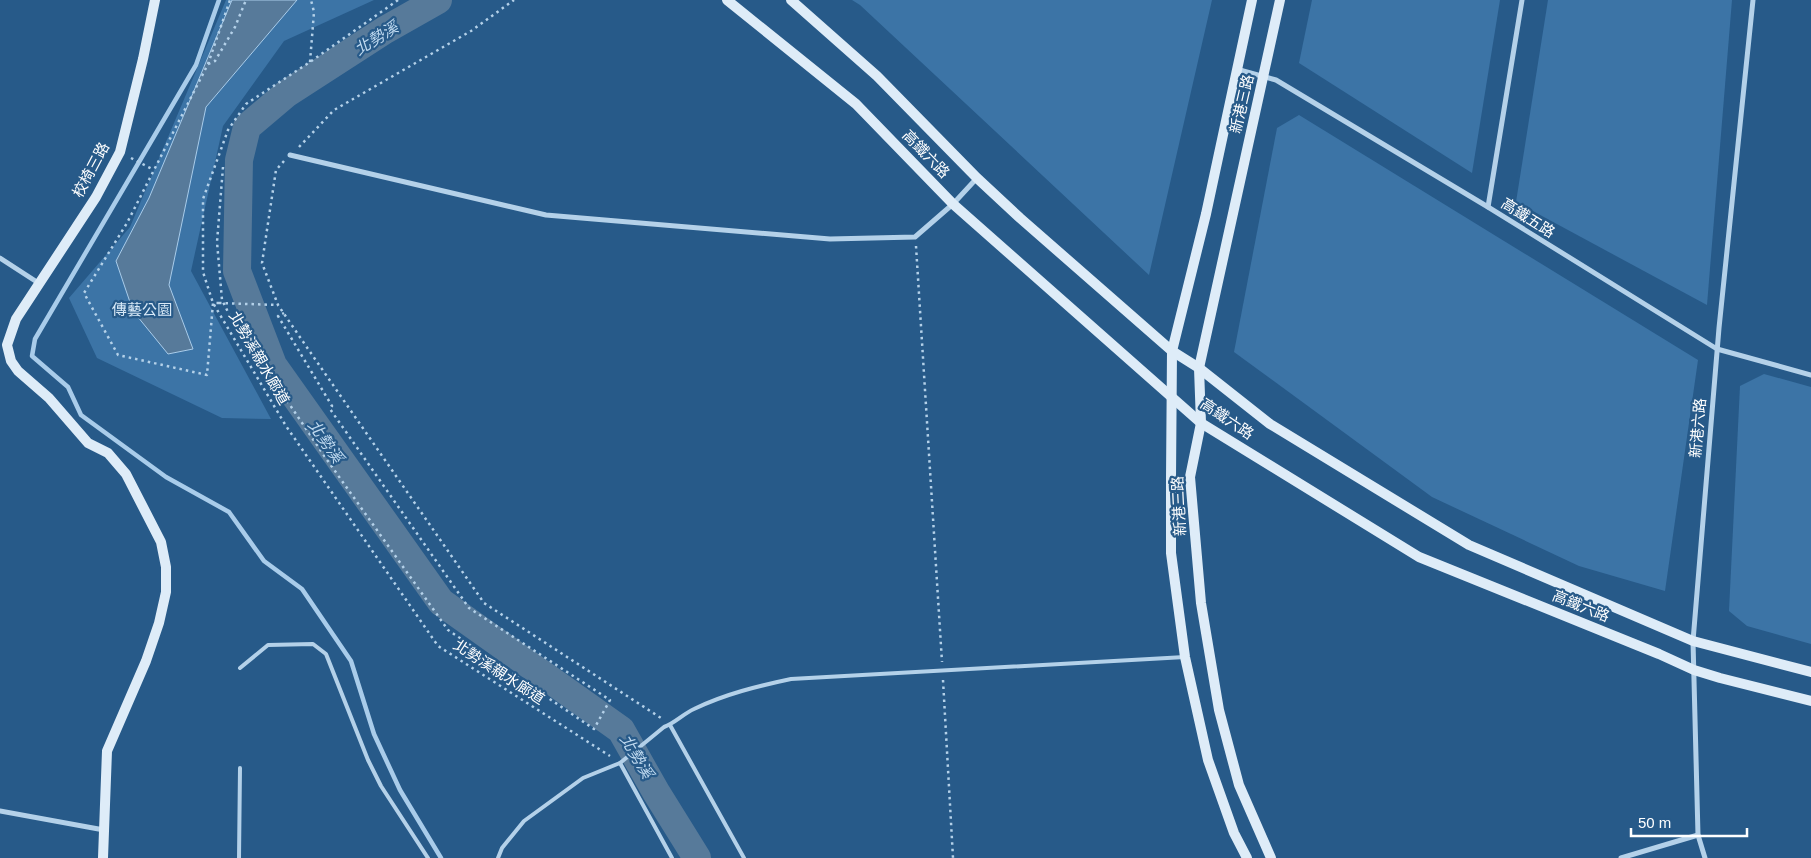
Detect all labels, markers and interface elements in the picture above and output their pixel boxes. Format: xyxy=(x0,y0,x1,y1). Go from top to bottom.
water label: 北勢溪 xyxy=(351,17,403,58)
street label: 新港三路 xyxy=(1226,73,1257,135)
street label: 高鐵六路 xyxy=(899,126,953,181)
street label: 校椅三路 xyxy=(69,139,112,200)
street label: 高鐵五路 xyxy=(1498,194,1558,241)
park label: 傳藝公園 xyxy=(112,301,172,318)
street label: 北勢溪親水廊道 xyxy=(226,308,293,407)
street label: 高鐵六路 xyxy=(1198,395,1257,442)
street label: 新港六路 xyxy=(1686,397,1709,459)
water label: 北勢溪 xyxy=(305,417,347,467)
street label: 新港三路 xyxy=(1168,476,1189,536)
street label: 高鐵六路 xyxy=(1550,586,1612,625)
street label: 北勢溪親水廊道 xyxy=(451,636,548,707)
water label: 北勢溪 xyxy=(617,731,657,783)
scale bar xyxy=(1631,806,1747,838)
text: 50 m xyxy=(1638,814,1671,831)

